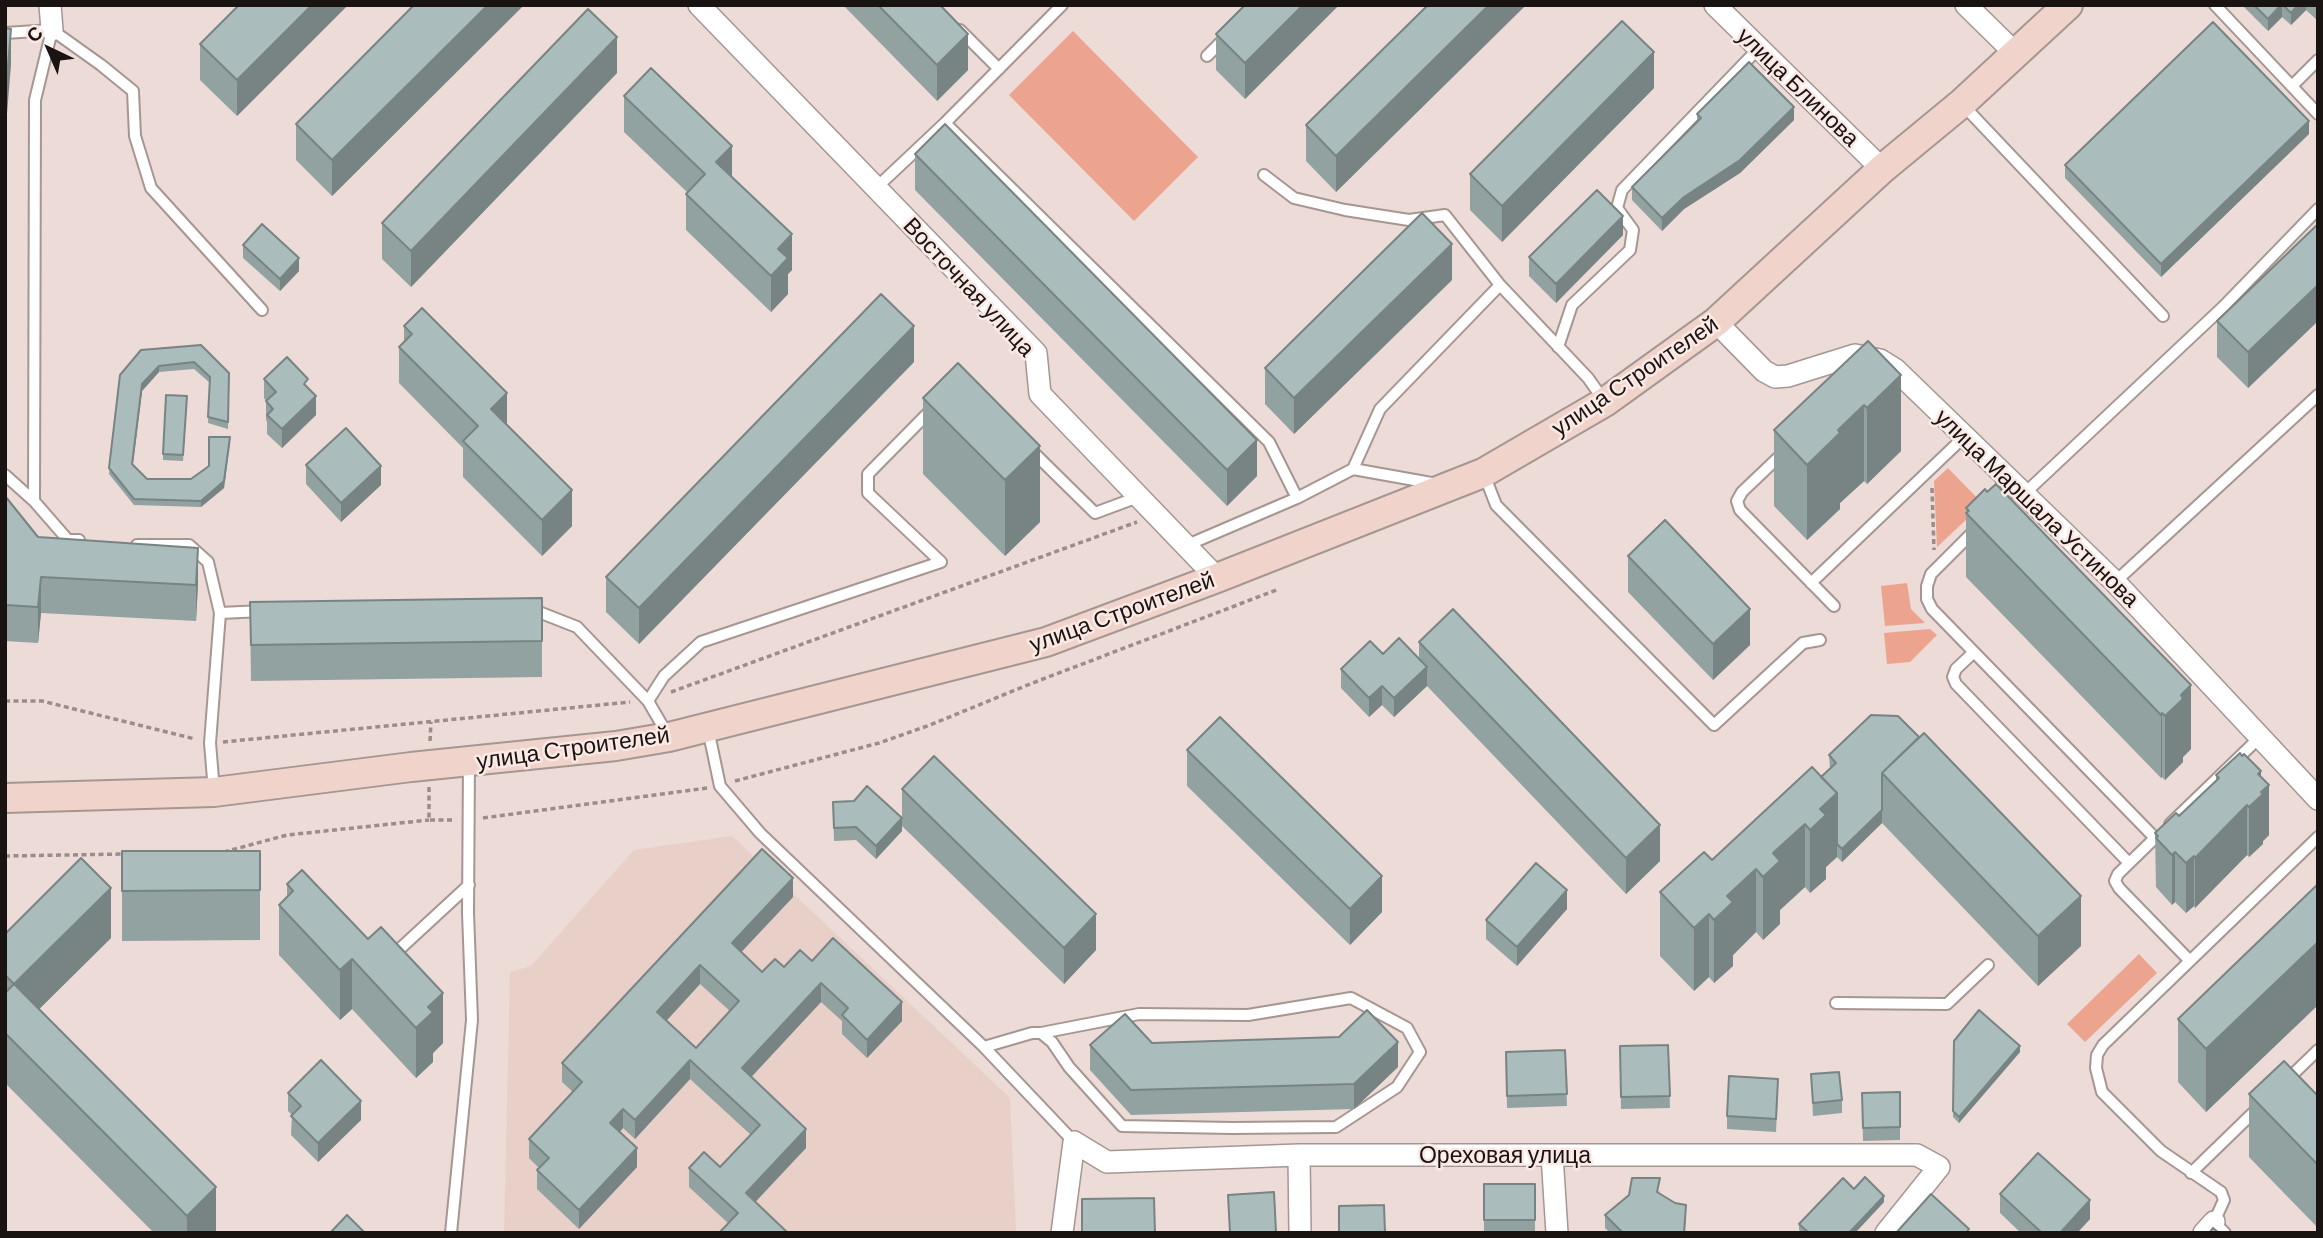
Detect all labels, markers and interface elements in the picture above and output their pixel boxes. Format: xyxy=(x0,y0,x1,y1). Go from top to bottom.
north arrow xyxy=(14,14,84,84)
text: С xyxy=(21,20,47,47)
street label: улица Блинова xyxy=(1731,22,1865,152)
street label: Восточная улица xyxy=(898,212,1040,362)
street label: улица Строителей xyxy=(1547,310,1723,442)
street label: улица Маршала Устинова xyxy=(1929,403,2145,613)
street label: улица Строителей xyxy=(1026,566,1218,658)
street label: улица Строителей xyxy=(475,721,671,775)
street label: Ореховая улица xyxy=(1419,1141,1591,1169)

